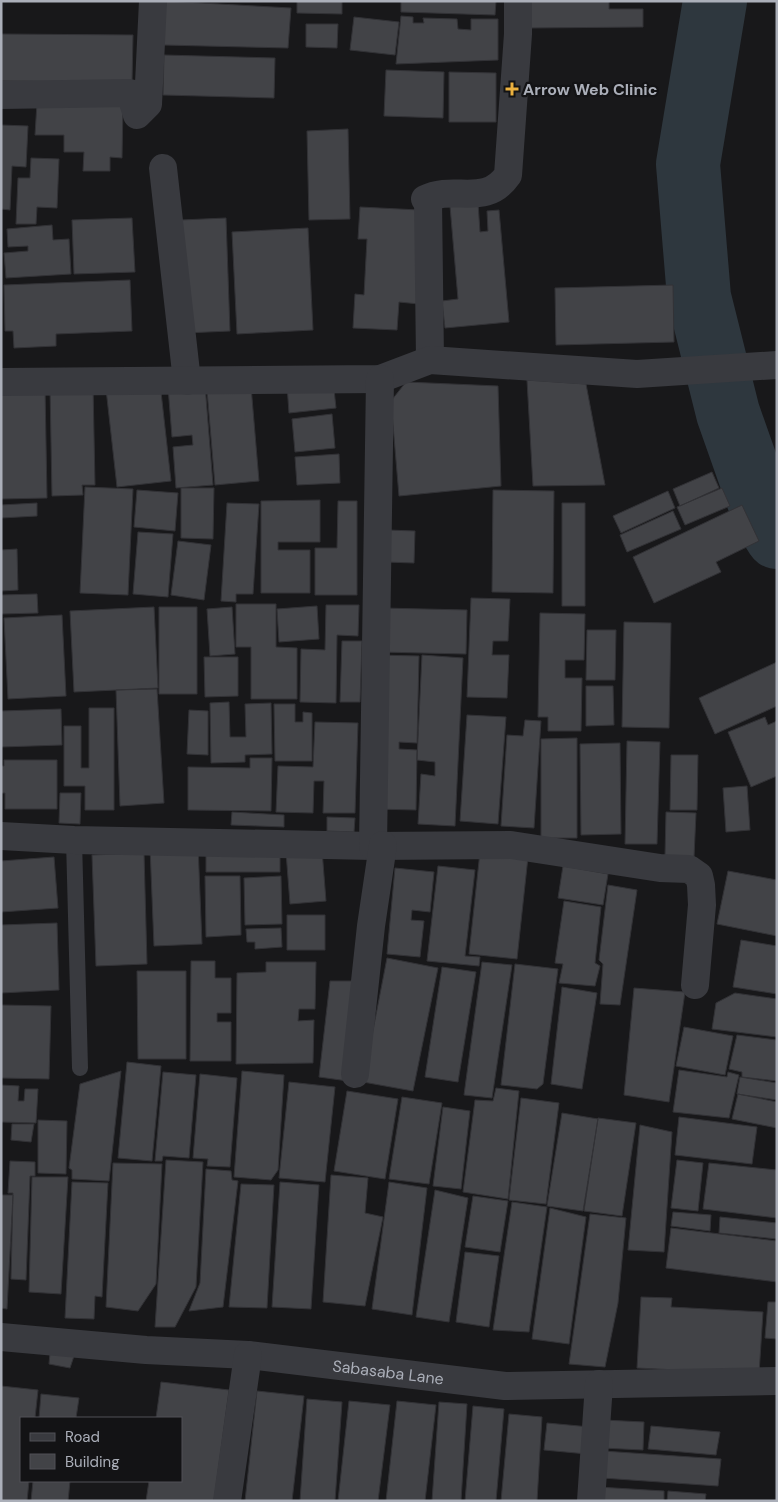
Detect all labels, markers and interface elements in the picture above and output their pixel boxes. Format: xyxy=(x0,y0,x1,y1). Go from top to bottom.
place label: Arrow Web Clinic xyxy=(523,79,657,100)
marker: Arrow Web Clinic xyxy=(505,82,519,96)
street label: Sabasaba Lane xyxy=(331,1355,445,1390)
legend xyxy=(20,1417,182,1482)
text: Road xyxy=(65,1427,100,1447)
text: Building xyxy=(65,1452,120,1472)

